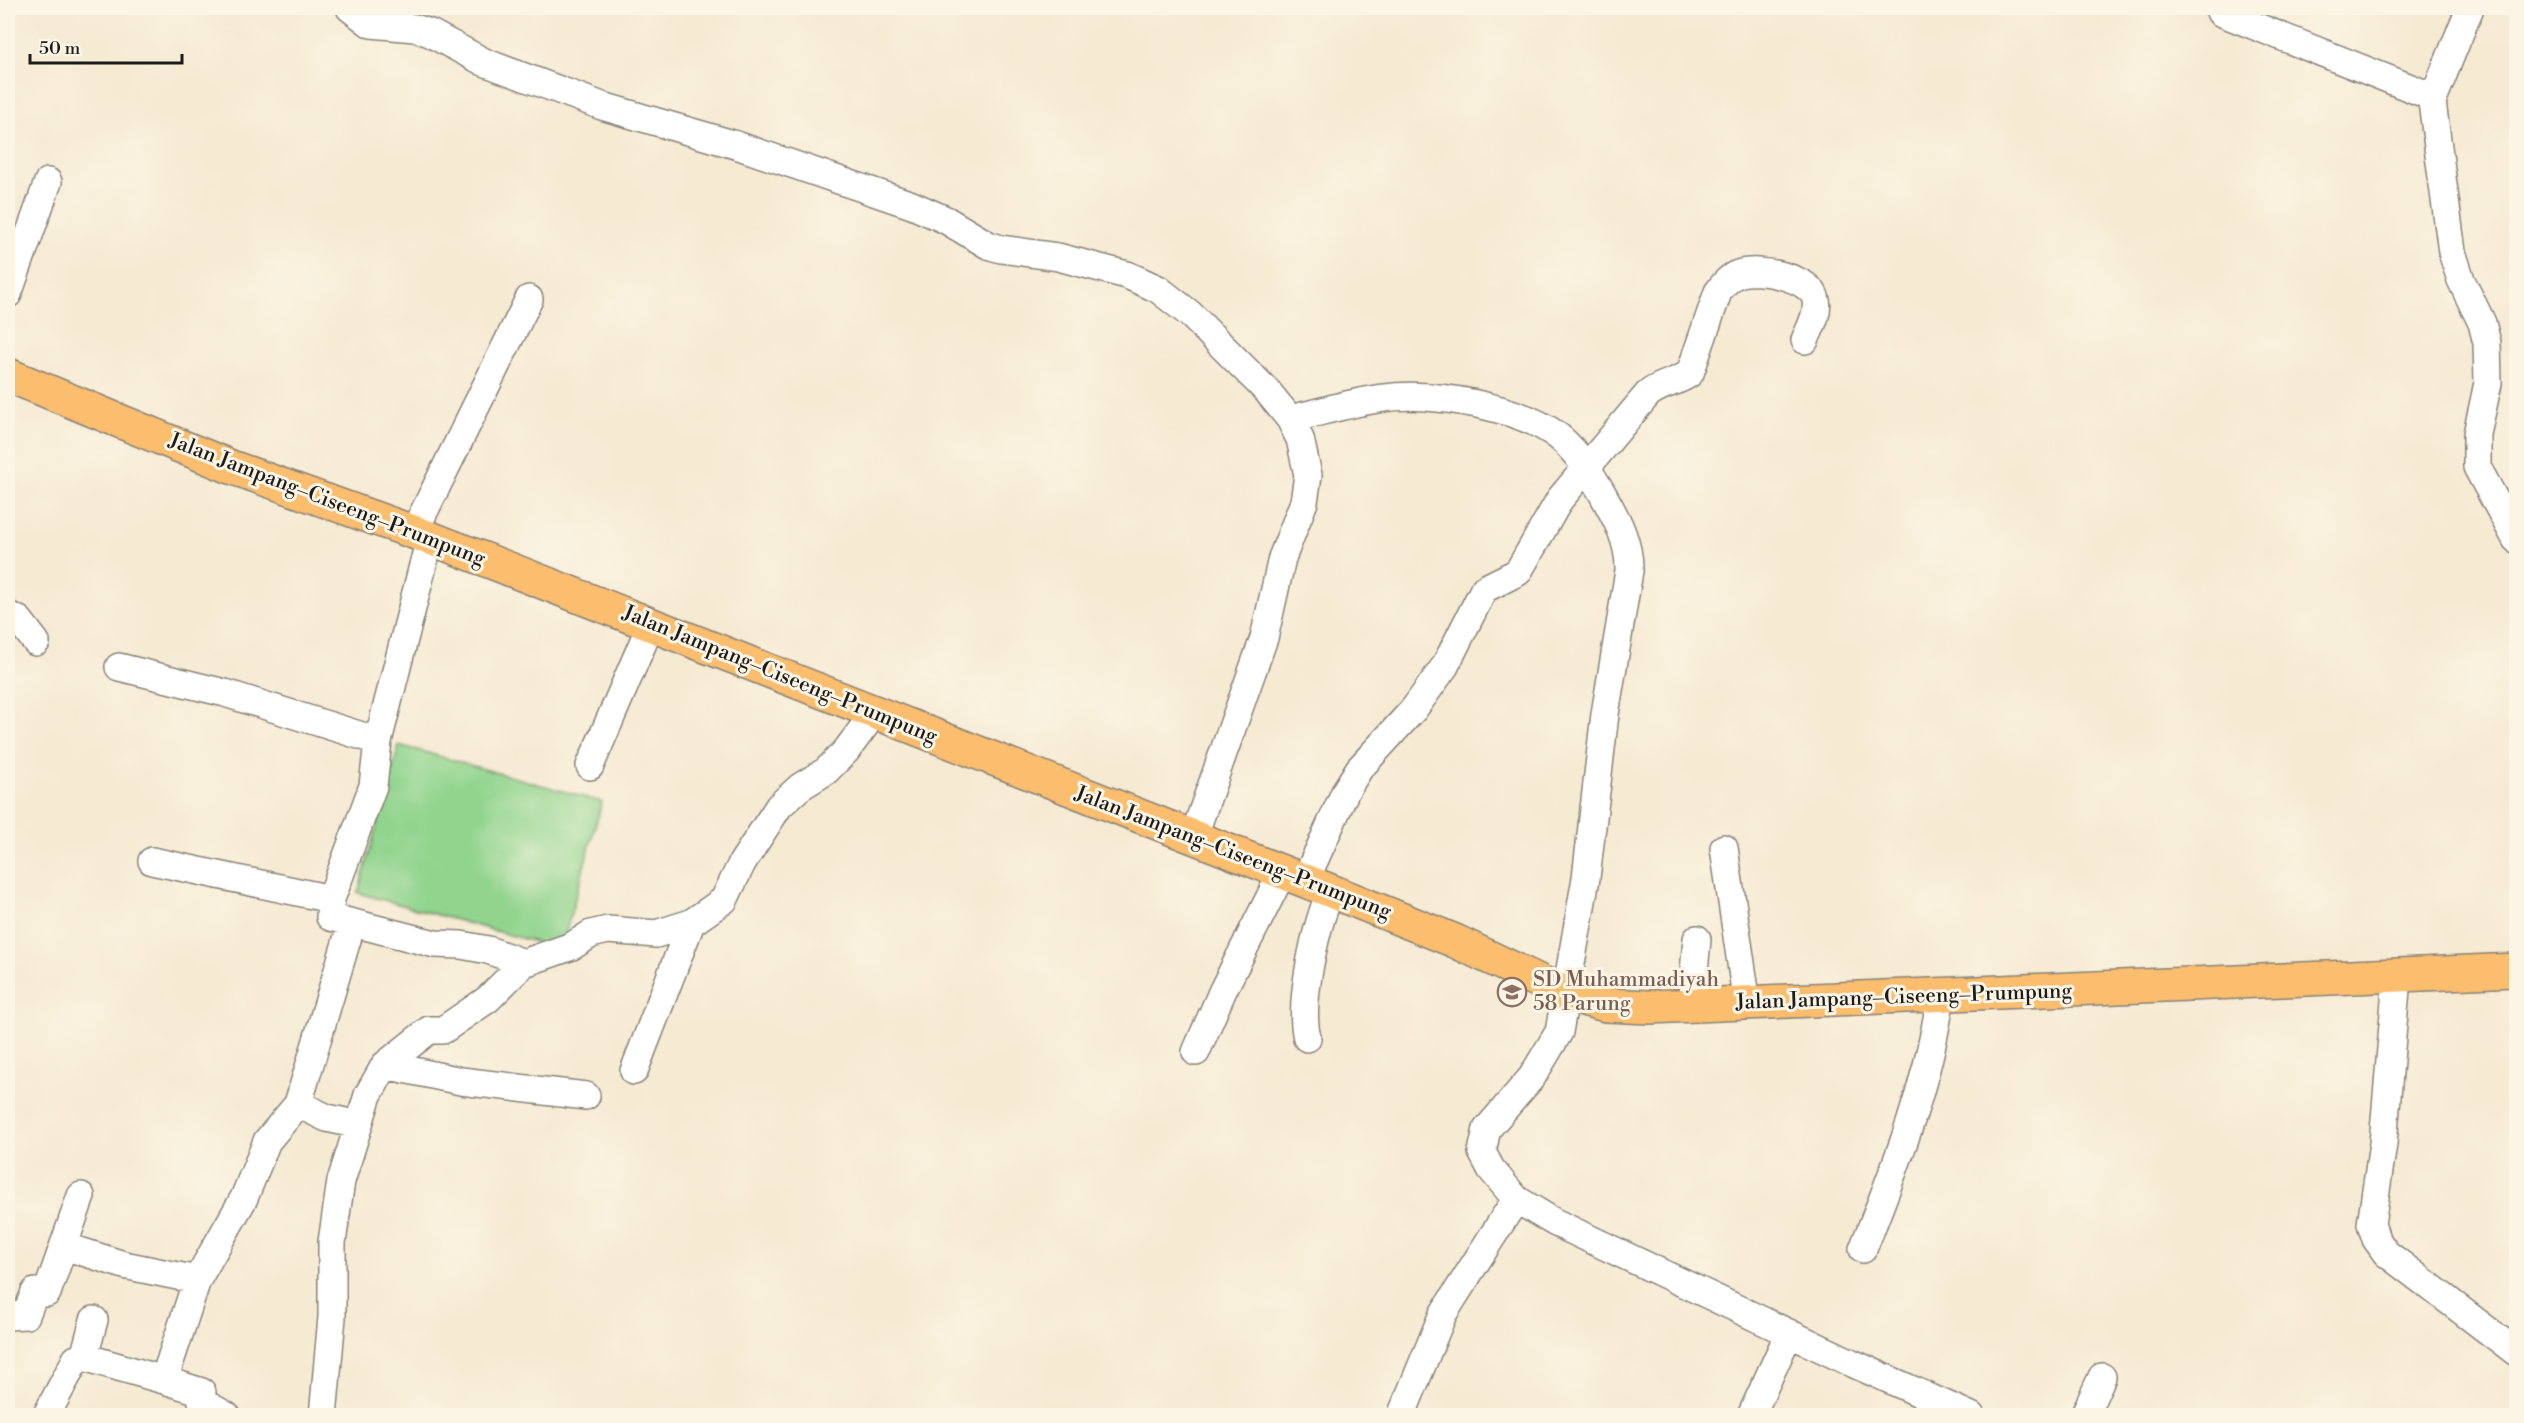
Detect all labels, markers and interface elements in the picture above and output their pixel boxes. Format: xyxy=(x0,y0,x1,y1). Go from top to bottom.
scale bar xyxy=(30,27,182,65)
text: 50 m xyxy=(39,37,81,60)
street label: Jalan Jampang–Ciseeng–Prumpung xyxy=(164,427,489,573)
street label: Jalan Jampang–Ciseeng–Prumpung xyxy=(618,599,941,750)
street label: Jalan Jampang–Ciseeng–Prumpung xyxy=(1070,780,1395,926)
place label: SD Muhammadiyah 58 Parung xyxy=(1533,967,1719,1017)
school or university icon: SD Muhammadiyah 58 Parung xyxy=(1496,976,1528,1008)
street label: Jalan Jampang–Ciseeng–Prumpung xyxy=(1734,978,2073,1016)

